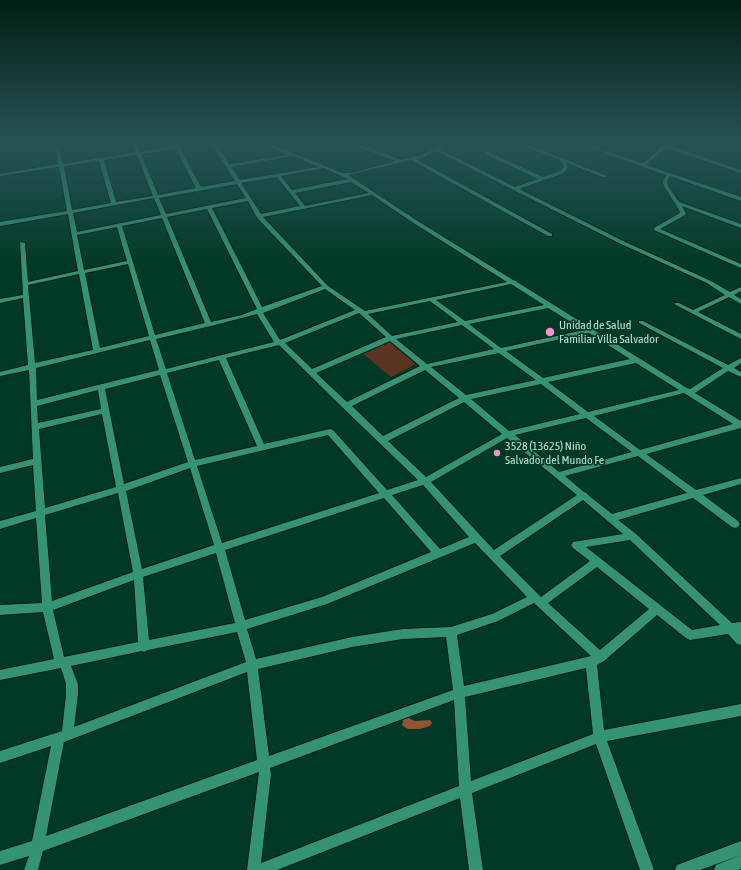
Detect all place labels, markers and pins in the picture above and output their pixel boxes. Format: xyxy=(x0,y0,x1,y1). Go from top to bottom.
place label: Unidad de Salud Familiar Villa Salvador xyxy=(559,318,658,346)
marker: Unidad de Salud Familiar Villa Salvador xyxy=(544,326,556,338)
place label: 3528 (13625) Niño Salvador del Mundo Fe xyxy=(505,439,604,467)
marker: 3528 (13625) Niño Salvador del Mundo Fe xyxy=(492,448,502,458)

